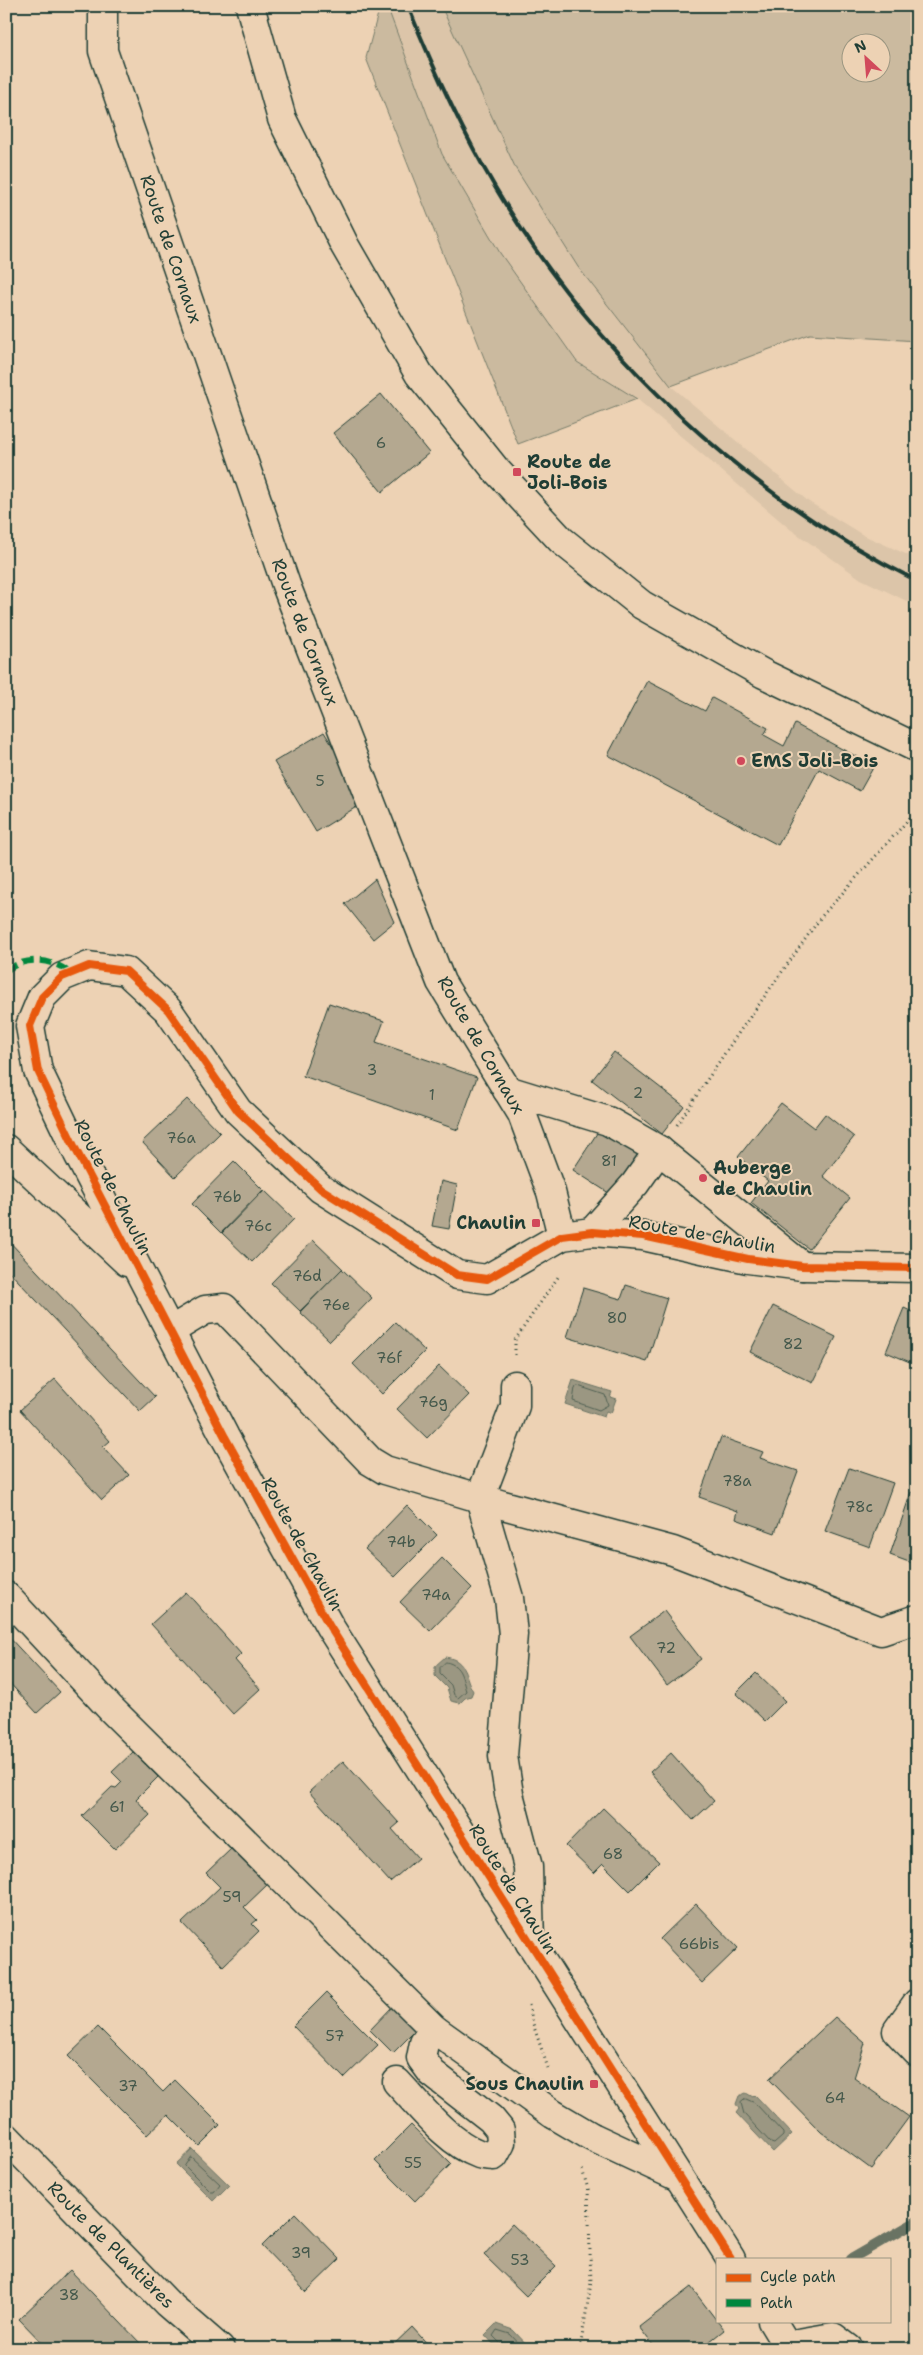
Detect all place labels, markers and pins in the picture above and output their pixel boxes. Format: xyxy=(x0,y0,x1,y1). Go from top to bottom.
place label: Route de Joli-Bois xyxy=(527,450,612,495)
marker: Route de Joli-Bois xyxy=(511,466,523,478)
place label: EMS Joli-Bois xyxy=(751,749,878,773)
marker: EMS Joli-Bois xyxy=(735,755,747,767)
place label: Auberge de Chaulin xyxy=(713,1156,812,1201)
marker: Auberge de Chaulin xyxy=(697,1172,709,1184)
place label: Chaulin xyxy=(456,1211,526,1235)
marker: Chaulin xyxy=(530,1217,542,1229)
place label: Sous Chaulin xyxy=(465,2072,584,2096)
marker: Sous Chaulin xyxy=(588,2078,600,2090)

